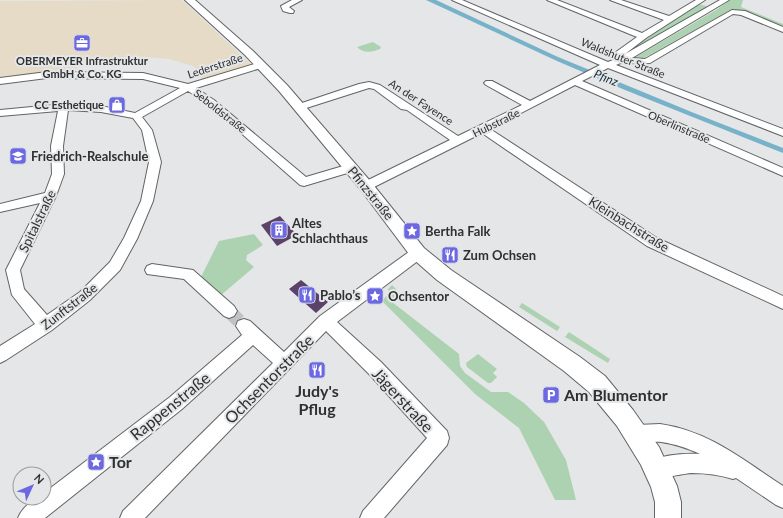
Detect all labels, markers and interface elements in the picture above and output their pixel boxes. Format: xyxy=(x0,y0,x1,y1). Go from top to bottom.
office icon: OBERMEYER Infrastruktur GmbH & Co. KG xyxy=(72,33,92,53)
street label: Waldshuter Straße xyxy=(579,35,667,80)
street label: Lederstraße xyxy=(186,50,244,81)
place label: OBERMEYER Infrastruktur GmbH & Co. KG xyxy=(16,54,149,80)
water label: Pfinz xyxy=(592,66,621,89)
street label: An der Fayence xyxy=(387,76,456,127)
street label: Seboldstraße xyxy=(191,86,249,135)
shop icon: CC Esthetique xyxy=(107,95,127,115)
place label: CC Esthetique xyxy=(34,98,104,111)
street label: Hubstraße xyxy=(470,105,522,140)
street label: Oberlinstraße xyxy=(646,108,712,146)
school or university icon: Friedrich-Realschule xyxy=(8,146,28,166)
place label: Friedrich-Realschule xyxy=(31,148,148,164)
street label: Pfinzstraße xyxy=(345,163,397,223)
street label: Spitalstraße xyxy=(15,187,59,255)
street label: Kleinbachstraße xyxy=(586,193,672,255)
place label: Altes Schlachthaus xyxy=(291,215,368,246)
building icon: Altes Schlachthaus xyxy=(269,220,289,240)
place icon: Bertha Falk xyxy=(402,221,422,241)
place label: Bertha Falk xyxy=(425,223,490,239)
restaurant icon: Zum Ochsen xyxy=(440,245,460,265)
place label: Zum Ochsen xyxy=(463,247,536,263)
street label: Zunftstraße xyxy=(38,279,100,333)
restaurant icon: Pablo’s xyxy=(297,285,317,305)
place icon: Ochsentor xyxy=(365,286,385,306)
place label: Pablo’s xyxy=(320,287,361,303)
place label: Ochsentor xyxy=(388,288,449,304)
street label: Ochsentorstraße xyxy=(220,330,317,427)
restaurant icon: Judy's Pflug xyxy=(307,360,327,380)
street label: Jägerstraße xyxy=(369,364,438,436)
street label: Rappenstraße xyxy=(126,368,213,444)
place label: Judy's Pflug xyxy=(295,381,339,418)
parking icon: Am Blumentor xyxy=(541,385,561,405)
place label: Am Blumentor xyxy=(563,385,668,404)
place icon: Tor xyxy=(86,452,106,472)
place label: Tor xyxy=(109,452,132,471)
north arrow xyxy=(12,466,52,506)
text: N xyxy=(32,471,47,486)

